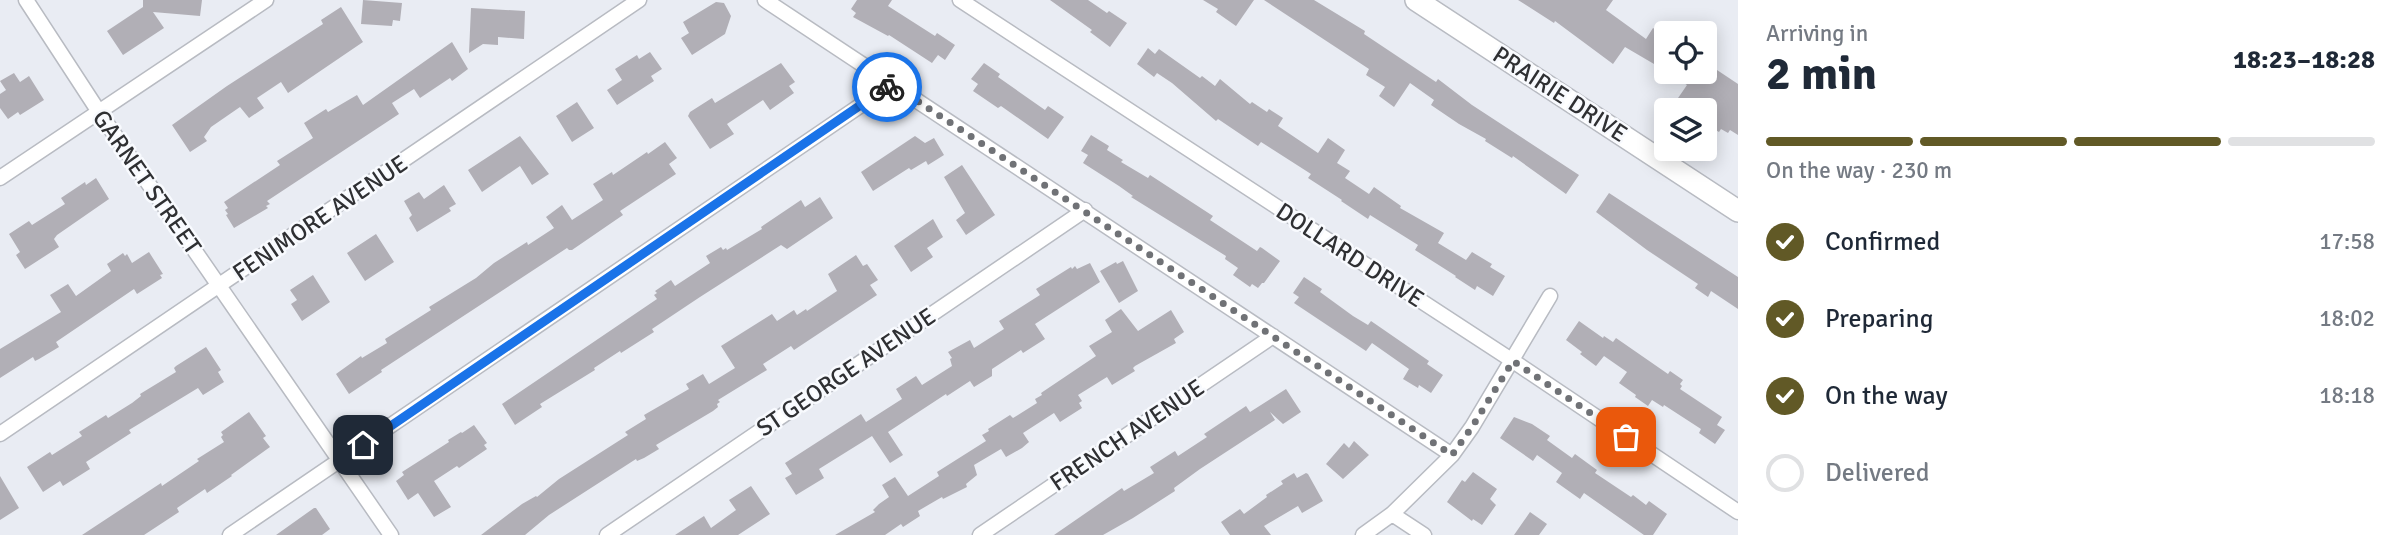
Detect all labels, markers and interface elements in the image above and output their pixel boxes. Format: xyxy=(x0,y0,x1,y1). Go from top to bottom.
text: Arriving in xyxy=(1766,19,1868,48)
map controls xyxy=(1654,21,1717,161)
button: locate xyxy=(1654,21,1717,84)
street label: PRAIRIE DRIVE xyxy=(1487,39,1633,149)
text: 18:23–18:28 xyxy=(2233,44,2375,76)
text: 2 min xyxy=(1766,46,1877,102)
courier xyxy=(852,52,922,122)
icon: bike xyxy=(868,68,906,106)
button: layers xyxy=(1654,98,1717,161)
street label: GARNET STREET xyxy=(86,104,208,260)
street label: FENIMORE AVENUE xyxy=(227,148,413,288)
text: On the way · 230 m xyxy=(1766,156,1952,185)
street label: DOLLARD DRIVE xyxy=(1270,196,1430,314)
icon: check xyxy=(1766,223,1804,261)
text: Confirmed xyxy=(1825,226,1940,258)
text: 17:58 xyxy=(2319,227,2375,256)
icon: check xyxy=(1766,300,1804,338)
street label: ST GEORGE AVENUE xyxy=(751,301,941,443)
text: Preparing xyxy=(1825,303,1933,335)
text: 18:02 xyxy=(2319,304,2375,333)
street label: FRENCH AVENUE xyxy=(1044,372,1210,498)
icon: check xyxy=(1766,377,1804,415)
text: On the way xyxy=(1825,380,1948,412)
text: 18:18 xyxy=(2319,381,2375,410)
pin xyxy=(1596,407,1656,467)
pin xyxy=(333,415,393,475)
icon: bag xyxy=(1607,418,1645,456)
icon: home xyxy=(344,426,382,464)
text: Delivered xyxy=(1825,457,1930,489)

